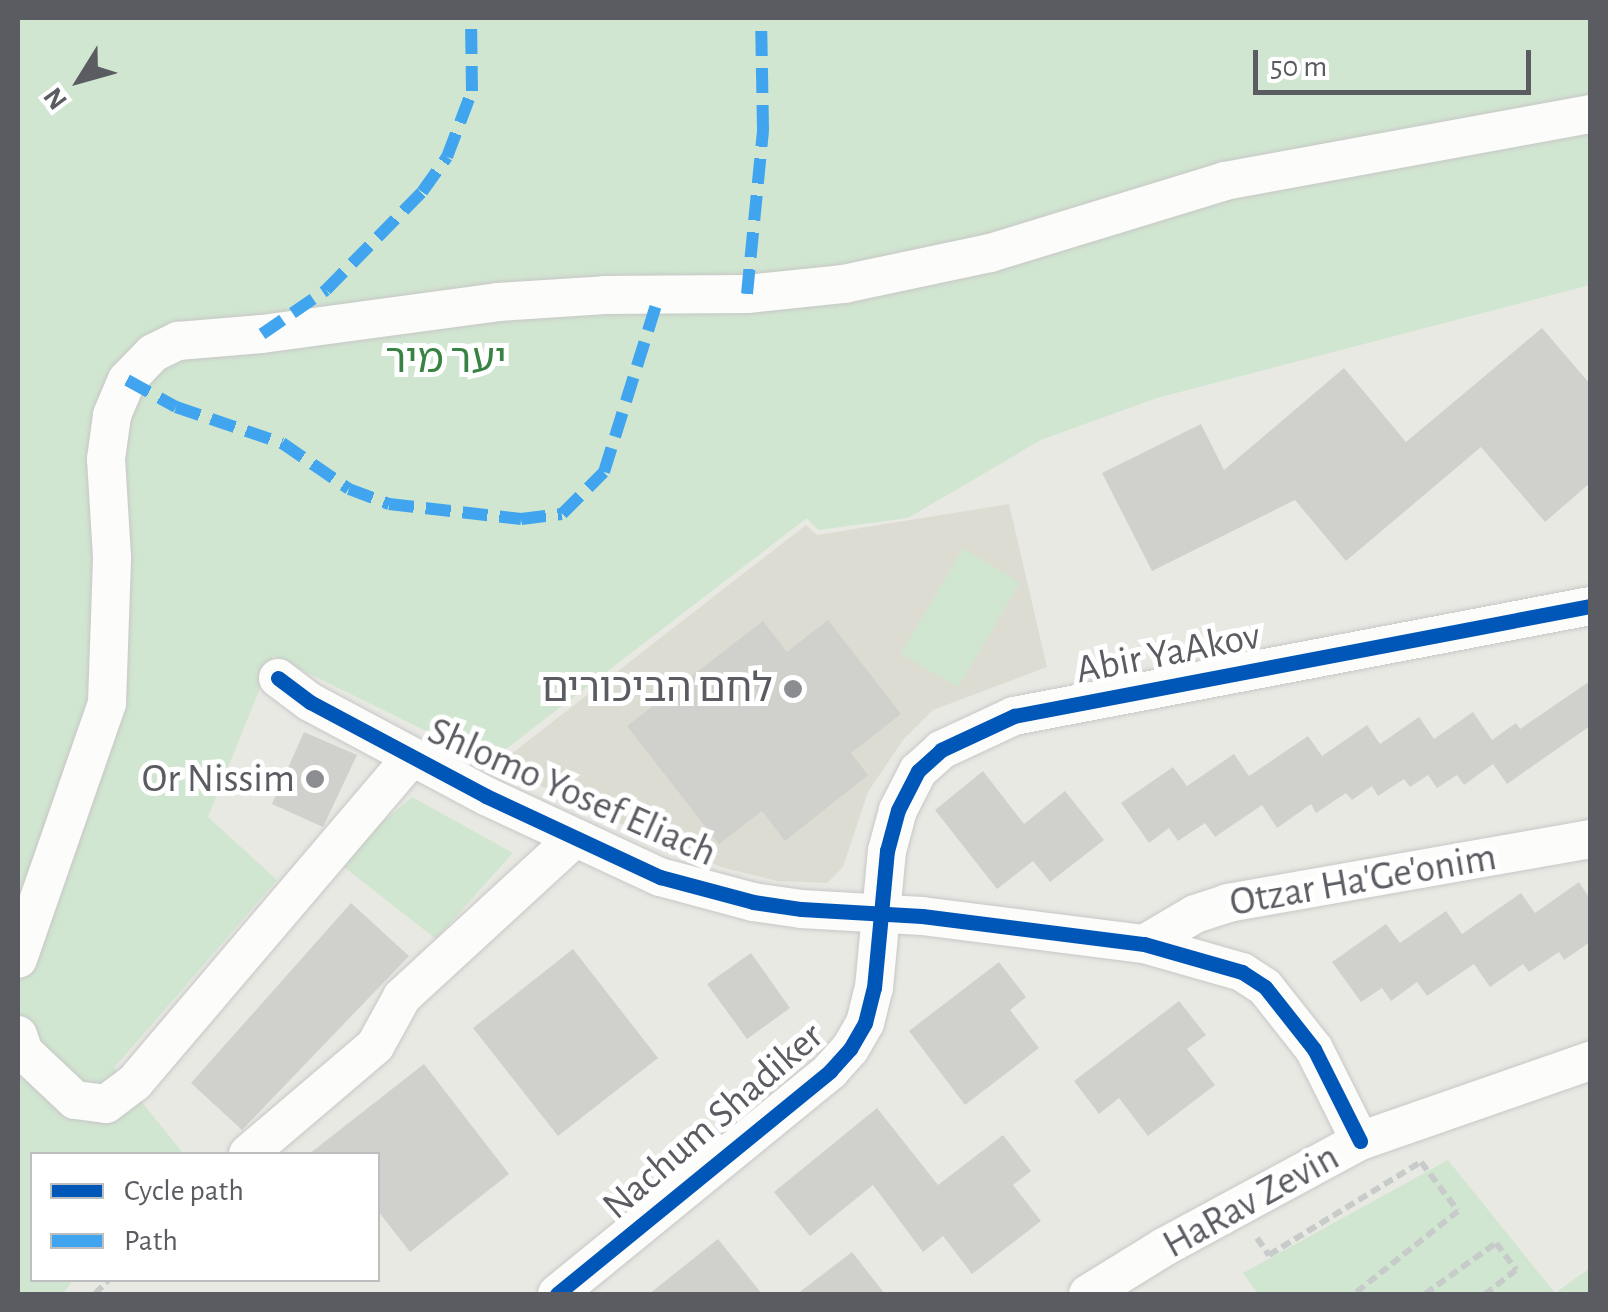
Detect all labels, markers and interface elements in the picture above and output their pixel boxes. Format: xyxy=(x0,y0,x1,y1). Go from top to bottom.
north arrow xyxy=(30,30,130,130)
scale bar xyxy=(1258,30,1536,92)
text: 50 m xyxy=(1270,52,1327,82)
text: N xyxy=(39,82,73,114)
park label: יער מיר xyxy=(385,336,507,384)
street label: Abir YaAkov xyxy=(1072,612,1264,694)
place label: לחם הביכורים xyxy=(541,665,773,713)
marker: לחם הביכורים xyxy=(782,678,804,700)
street label: Shlomo Yosef Eliach xyxy=(421,707,723,877)
place label: Or Nissim xyxy=(142,755,295,803)
marker: Or Nissim xyxy=(304,768,326,790)
street label: Otzar Ha'Ge'onim xyxy=(1226,833,1500,927)
street label: Nachum Shadiker xyxy=(593,1012,833,1230)
street label: HaRav Zevin xyxy=(1155,1133,1347,1269)
legend xyxy=(30,1152,380,1282)
text: Cycle path xyxy=(124,1176,244,1206)
text: Path xyxy=(124,1226,178,1256)

